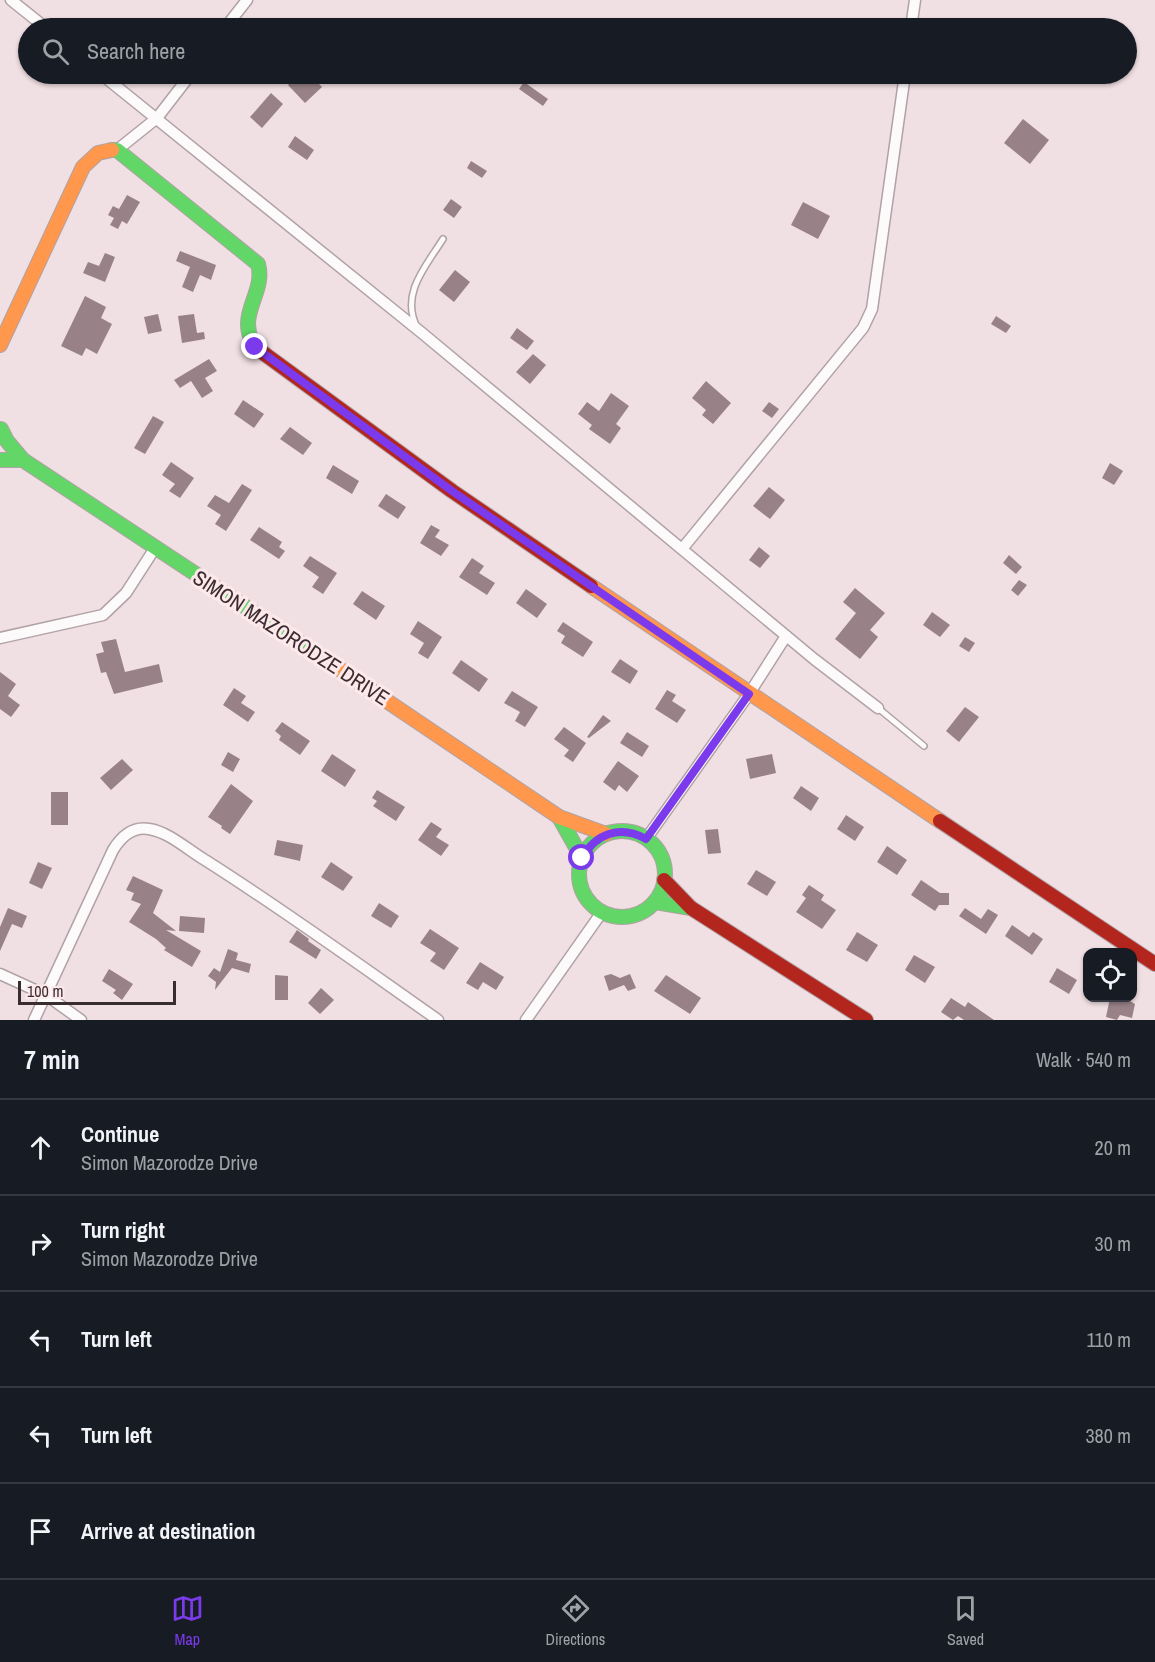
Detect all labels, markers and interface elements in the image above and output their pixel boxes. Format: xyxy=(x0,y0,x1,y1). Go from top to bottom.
search box xyxy=(18,18,1137,84)
icon: search xyxy=(39,35,72,68)
text: Search here xyxy=(87,36,185,66)
route end xyxy=(241,333,267,359)
street label: SIMON MAZORODZE DRIVE xyxy=(187,563,395,712)
route start xyxy=(568,844,594,870)
map controls xyxy=(1083,948,1137,1002)
button: locate xyxy=(1083,948,1137,1002)
scale bar xyxy=(18,978,176,1006)
text: 100 m xyxy=(27,980,63,1002)
text: 7 min xyxy=(24,1042,80,1077)
text: Walk · 540 m xyxy=(1036,1046,1131,1073)
text: Continue xyxy=(81,1119,159,1149)
icon: ahead xyxy=(24,1131,57,1164)
text: 20 m xyxy=(1095,1134,1131,1161)
text: Simon Mazorodze Drive xyxy=(81,1149,258,1176)
text: Turn right xyxy=(81,1215,165,1245)
icon: right xyxy=(24,1227,57,1260)
text: 30 m xyxy=(1095,1230,1131,1257)
text: Simon Mazorodze Drive xyxy=(81,1245,258,1272)
icon: left xyxy=(24,1323,57,1356)
text: Turn left xyxy=(81,1324,152,1354)
text: 110 m xyxy=(1087,1326,1131,1353)
icon: left xyxy=(24,1419,57,1452)
text: Turn left xyxy=(81,1420,152,1450)
text: 380 m xyxy=(1085,1422,1131,1449)
icon: arrive xyxy=(24,1515,57,1548)
text: Arrive at destination xyxy=(81,1516,255,1546)
tab: Map xyxy=(171,1592,204,1650)
tab: Directions xyxy=(545,1592,605,1650)
tab: Saved xyxy=(947,1592,984,1650)

